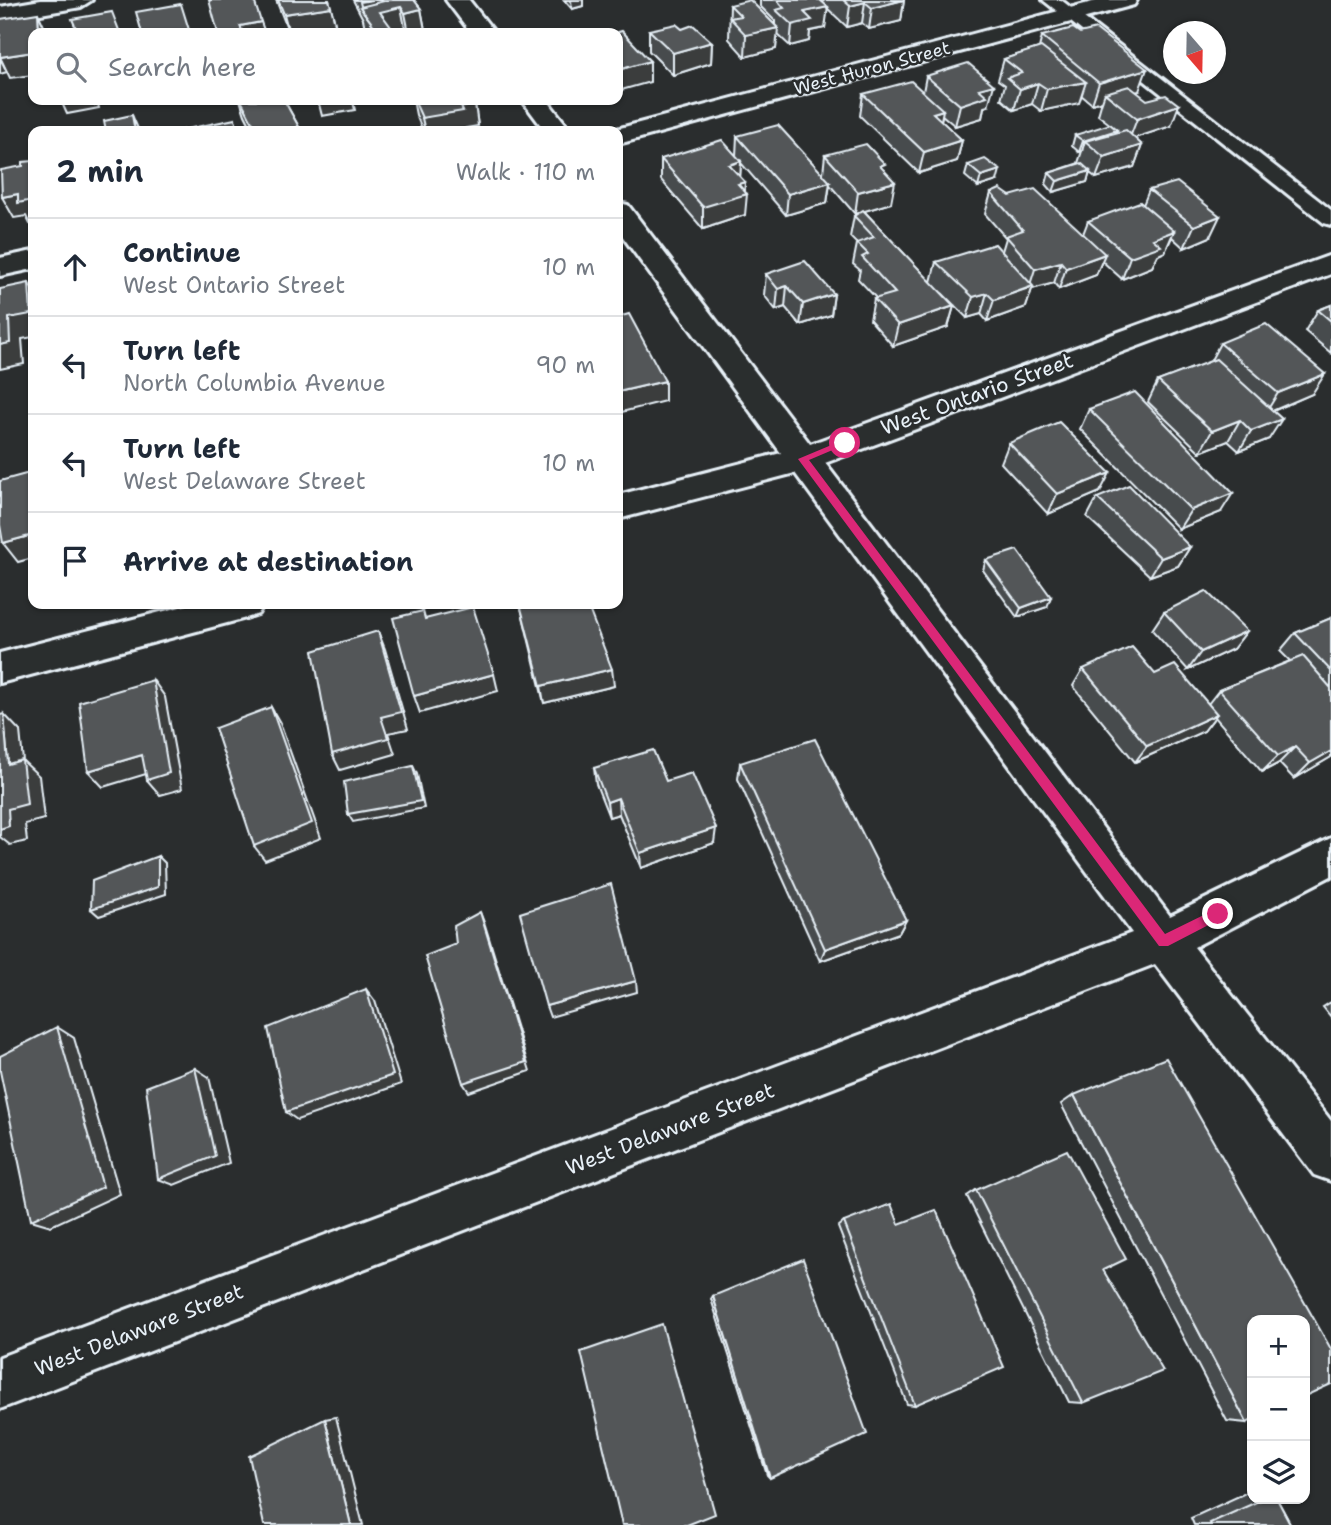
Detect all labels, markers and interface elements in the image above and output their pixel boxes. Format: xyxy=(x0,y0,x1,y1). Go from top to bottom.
north arrow xyxy=(1163,21,1226,84)
search box xyxy=(28,28,623,105)
street label: West Huron Street xyxy=(791,36,953,100)
icon: search xyxy=(52,48,90,86)
text: Search here xyxy=(108,49,257,84)
text: 2 min xyxy=(56,151,143,192)
text: Walk · 110 m xyxy=(456,157,595,187)
text: Continue xyxy=(123,235,241,270)
icon: ahead xyxy=(56,248,94,286)
text: 10 m xyxy=(542,252,595,282)
text: West Ontario Street xyxy=(123,270,345,300)
text: Turn left xyxy=(123,333,240,368)
icon: left xyxy=(56,346,94,384)
street label: West Ontario Street xyxy=(877,346,1077,442)
text: 90 m xyxy=(535,350,595,380)
text: North Columbia Avenue xyxy=(123,368,386,398)
route start xyxy=(829,427,860,458)
text: Turn left xyxy=(123,431,240,466)
icon: left xyxy=(56,444,94,482)
text: 10 m xyxy=(542,448,595,478)
text: West Delaware Street xyxy=(123,466,366,496)
icon: arrive xyxy=(56,542,94,580)
text: Arrive at destination xyxy=(123,544,413,579)
route end xyxy=(1202,898,1233,929)
street label: West Delaware Street xyxy=(562,1076,778,1182)
street label: West Delaware Street xyxy=(31,1277,247,1383)
map controls xyxy=(1247,1315,1310,1504)
button: + xyxy=(1247,1315,1310,1378)
button: − xyxy=(1247,1378,1310,1441)
button: layers xyxy=(1247,1441,1310,1504)

